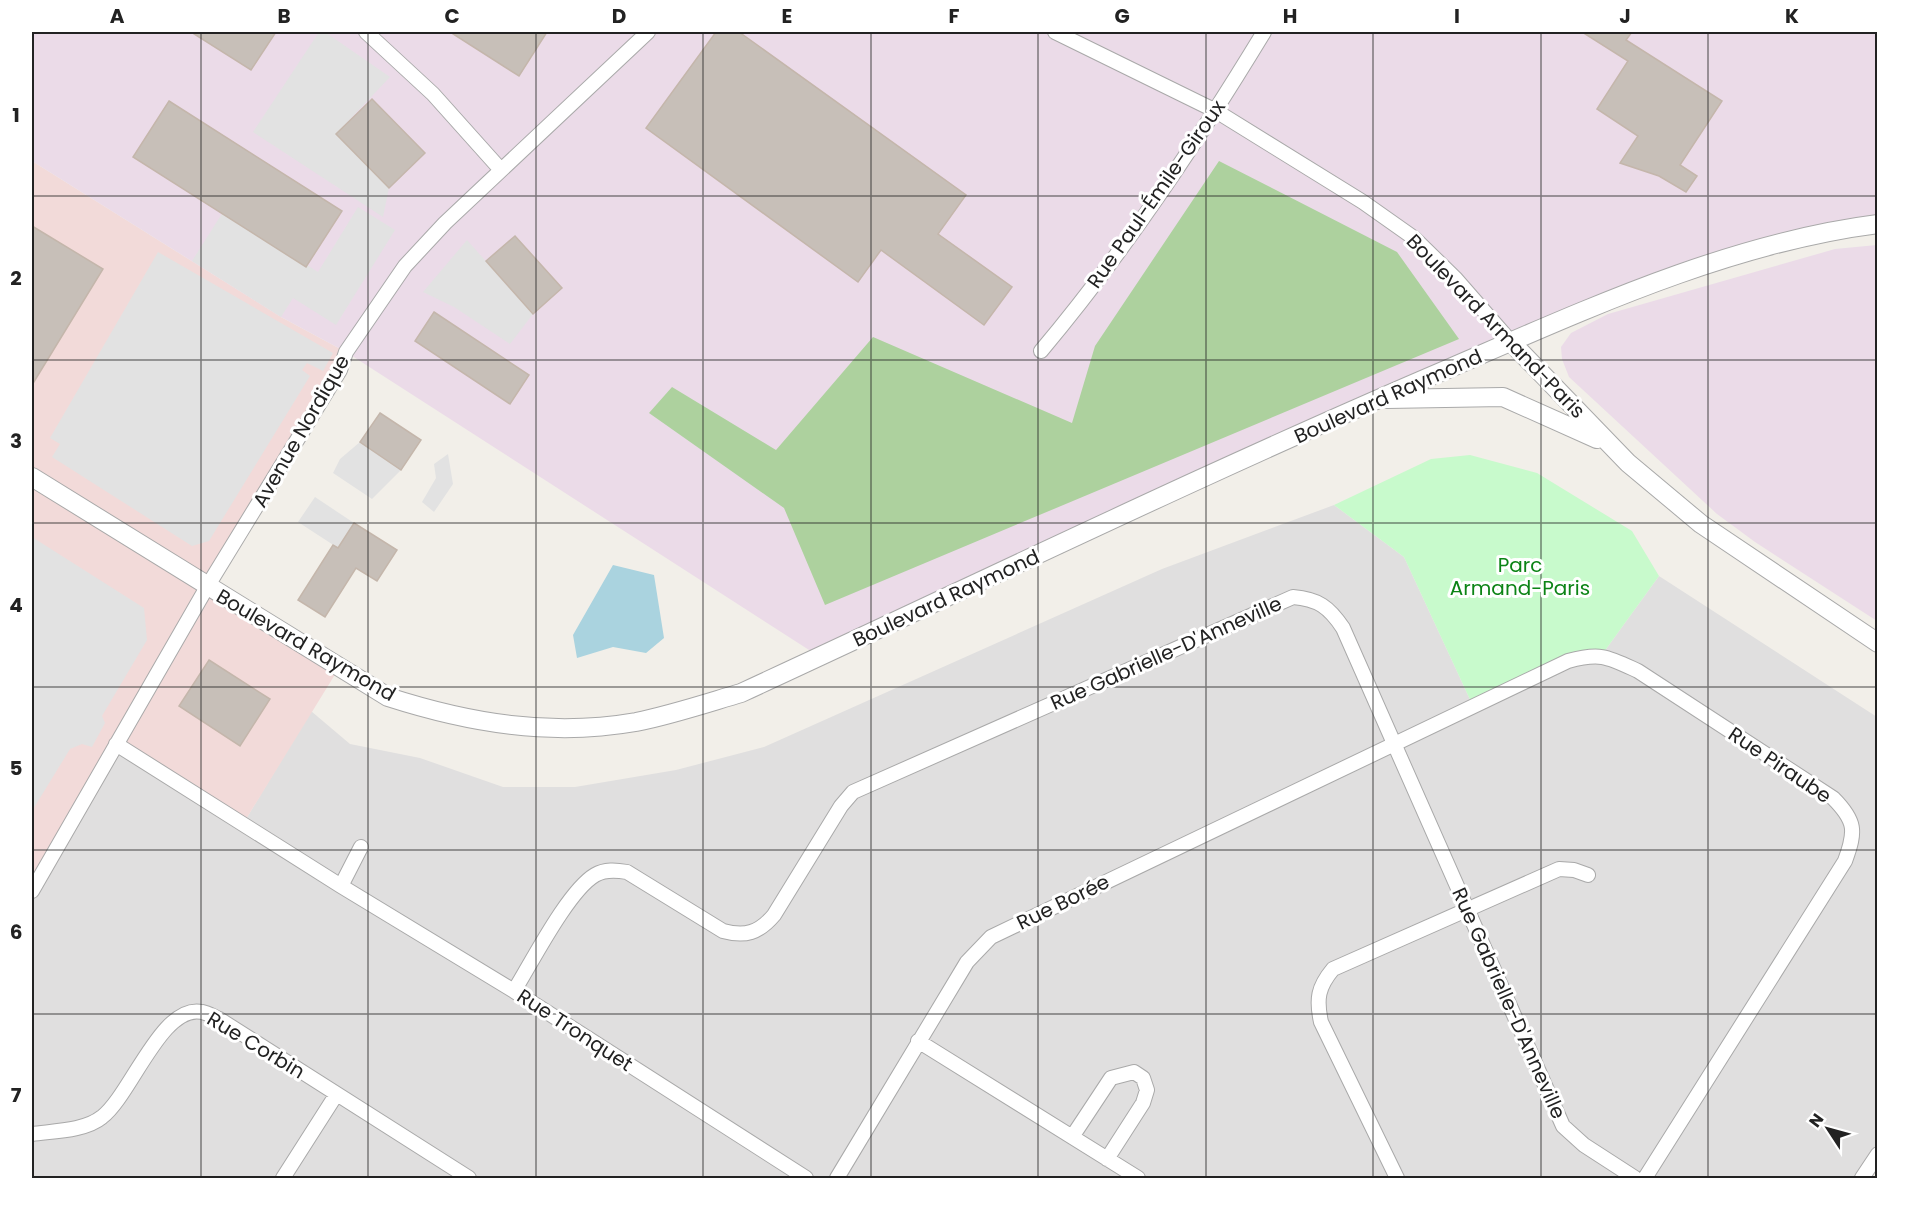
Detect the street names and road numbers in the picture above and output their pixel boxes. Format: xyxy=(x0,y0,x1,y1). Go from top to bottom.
street label: Rue Paul-Émile-Giroux xyxy=(1080,94,1232,294)
street label: Boulevard Armand-Paris xyxy=(1400,228,1592,424)
street label: Boulevard Raymond xyxy=(1290,342,1486,450)
street label: Avenue Nordique xyxy=(246,350,356,512)
street label: Boulevard Raymond xyxy=(848,542,1044,654)
street label: Boulevard Raymond xyxy=(211,582,401,708)
street label: Rue Gabrielle-D'Anneville xyxy=(1046,589,1286,717)
street label: Rue Piraube xyxy=(1723,720,1837,810)
street label: Rue Borée xyxy=(1012,867,1114,937)
street label: Rue Gabrielle-D'Anneville xyxy=(1445,883,1573,1123)
street label: Rue Tronquet xyxy=(512,982,638,1078)
street label: Rue Corbin xyxy=(202,1005,310,1085)

